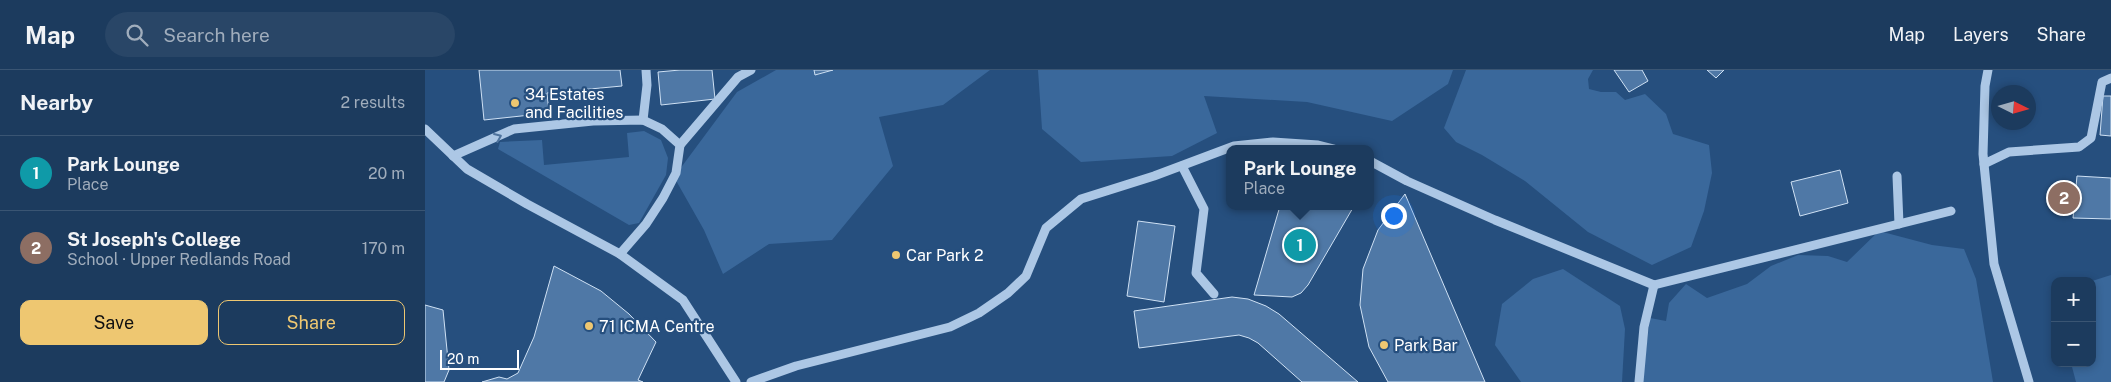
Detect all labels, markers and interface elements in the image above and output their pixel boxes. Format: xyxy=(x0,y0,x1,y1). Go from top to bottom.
search box xyxy=(105,12,455,57)
text: Map xyxy=(25,21,75,49)
icon: search xyxy=(123,21,151,49)
text: Search here xyxy=(163,24,270,46)
text: Map xyxy=(1889,24,1925,45)
text: Layers xyxy=(1953,24,2009,45)
text: Share xyxy=(2037,24,2086,45)
place label: 34 Estates and Facilities xyxy=(525,85,623,122)
north arrow xyxy=(1991,85,2036,130)
text: Nearby xyxy=(20,90,93,115)
text: 2 results xyxy=(340,93,405,112)
marker: 34 Estates and Facilities xyxy=(509,97,521,109)
one-way arrow xyxy=(493,132,502,143)
popup xyxy=(1226,145,1374,210)
text: Park Lounge xyxy=(67,153,180,175)
text: Park Lounge xyxy=(1244,157,1356,179)
text: 1 xyxy=(33,164,39,183)
text: 20 m xyxy=(368,164,405,183)
text: Place xyxy=(67,175,109,194)
text: Place xyxy=(1244,179,1285,198)
pin: 2 xyxy=(2048,179,2080,217)
your location xyxy=(1381,203,1407,229)
pin: 1 xyxy=(1284,226,1316,264)
text: St Joseph's College xyxy=(67,228,241,250)
text: 2 xyxy=(31,239,41,258)
text: 170 m xyxy=(362,239,405,258)
place label: Car Park 2 xyxy=(906,246,983,265)
marker: Car Park 2 xyxy=(890,249,902,261)
text: School · Upper Redlands Road xyxy=(67,250,291,269)
map controls xyxy=(2051,277,2096,367)
button: + xyxy=(2051,277,2096,322)
button: Save xyxy=(20,300,208,345)
button: Share xyxy=(218,300,405,345)
place label: 71 ICMA Centre xyxy=(599,317,715,336)
marker: 71 ICMA Centre xyxy=(583,320,595,332)
button: − xyxy=(2051,322,2096,367)
place label: Park Bar xyxy=(1394,336,1458,355)
marker: Park Bar xyxy=(1378,339,1390,351)
scale bar xyxy=(440,347,519,370)
text: 20 m xyxy=(447,351,479,367)

